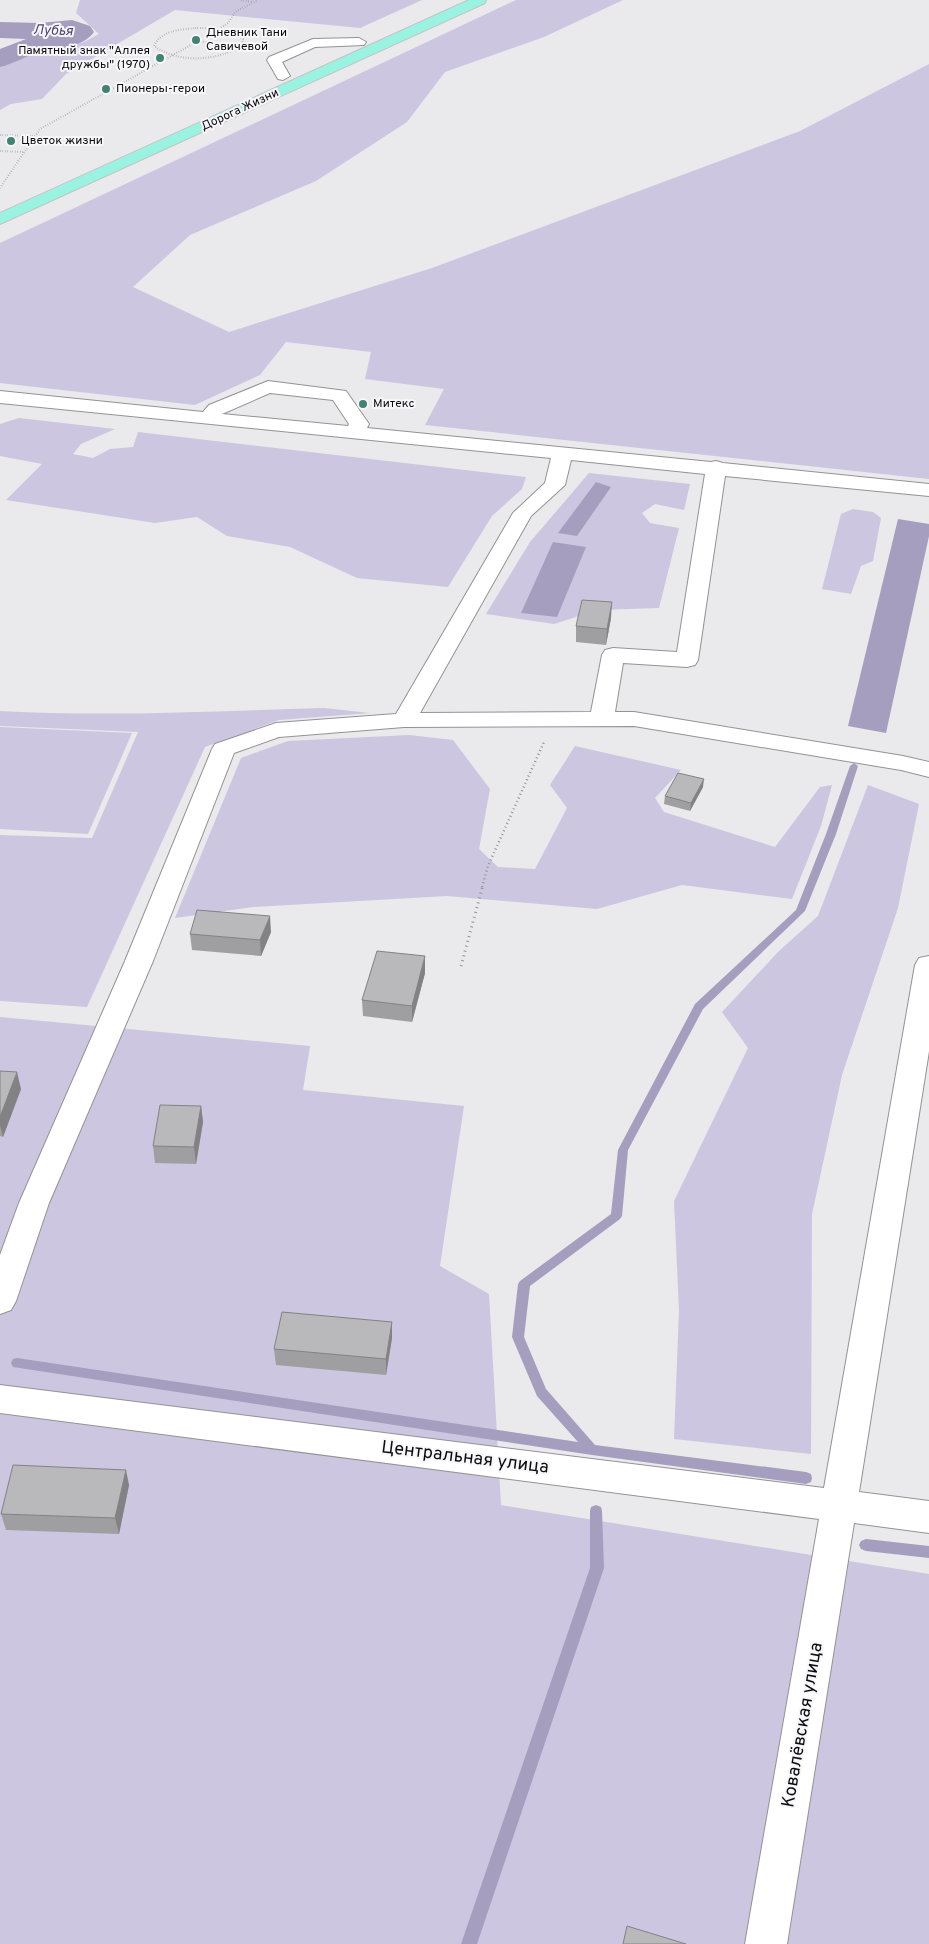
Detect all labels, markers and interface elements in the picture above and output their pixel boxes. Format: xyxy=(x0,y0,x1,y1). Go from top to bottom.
water label: Лубья xyxy=(33,22,74,40)
place label: Дневник Тани Савичевой xyxy=(206,25,287,55)
marker: Дневник Тани Савичевой xyxy=(190,34,202,46)
place label: Памятный знак "Аллея дружбы" (1970) xyxy=(18,43,150,73)
marker: Памятный знак "Аллея дружбы" (1970) xyxy=(154,52,166,64)
place label: Пионеры-герои xyxy=(116,81,205,97)
marker: Пионеры-герои xyxy=(100,83,112,95)
street label: Дорога Жизни xyxy=(199,85,281,135)
place label: Цветок жизни xyxy=(21,133,103,149)
marker: Цветок жизни xyxy=(5,135,17,147)
place label: Митекс xyxy=(373,396,415,412)
marker: Митекс xyxy=(357,398,369,410)
street label: Центральная улица xyxy=(380,1436,550,1480)
street label: Ковалёвская улица xyxy=(777,1641,829,1809)

